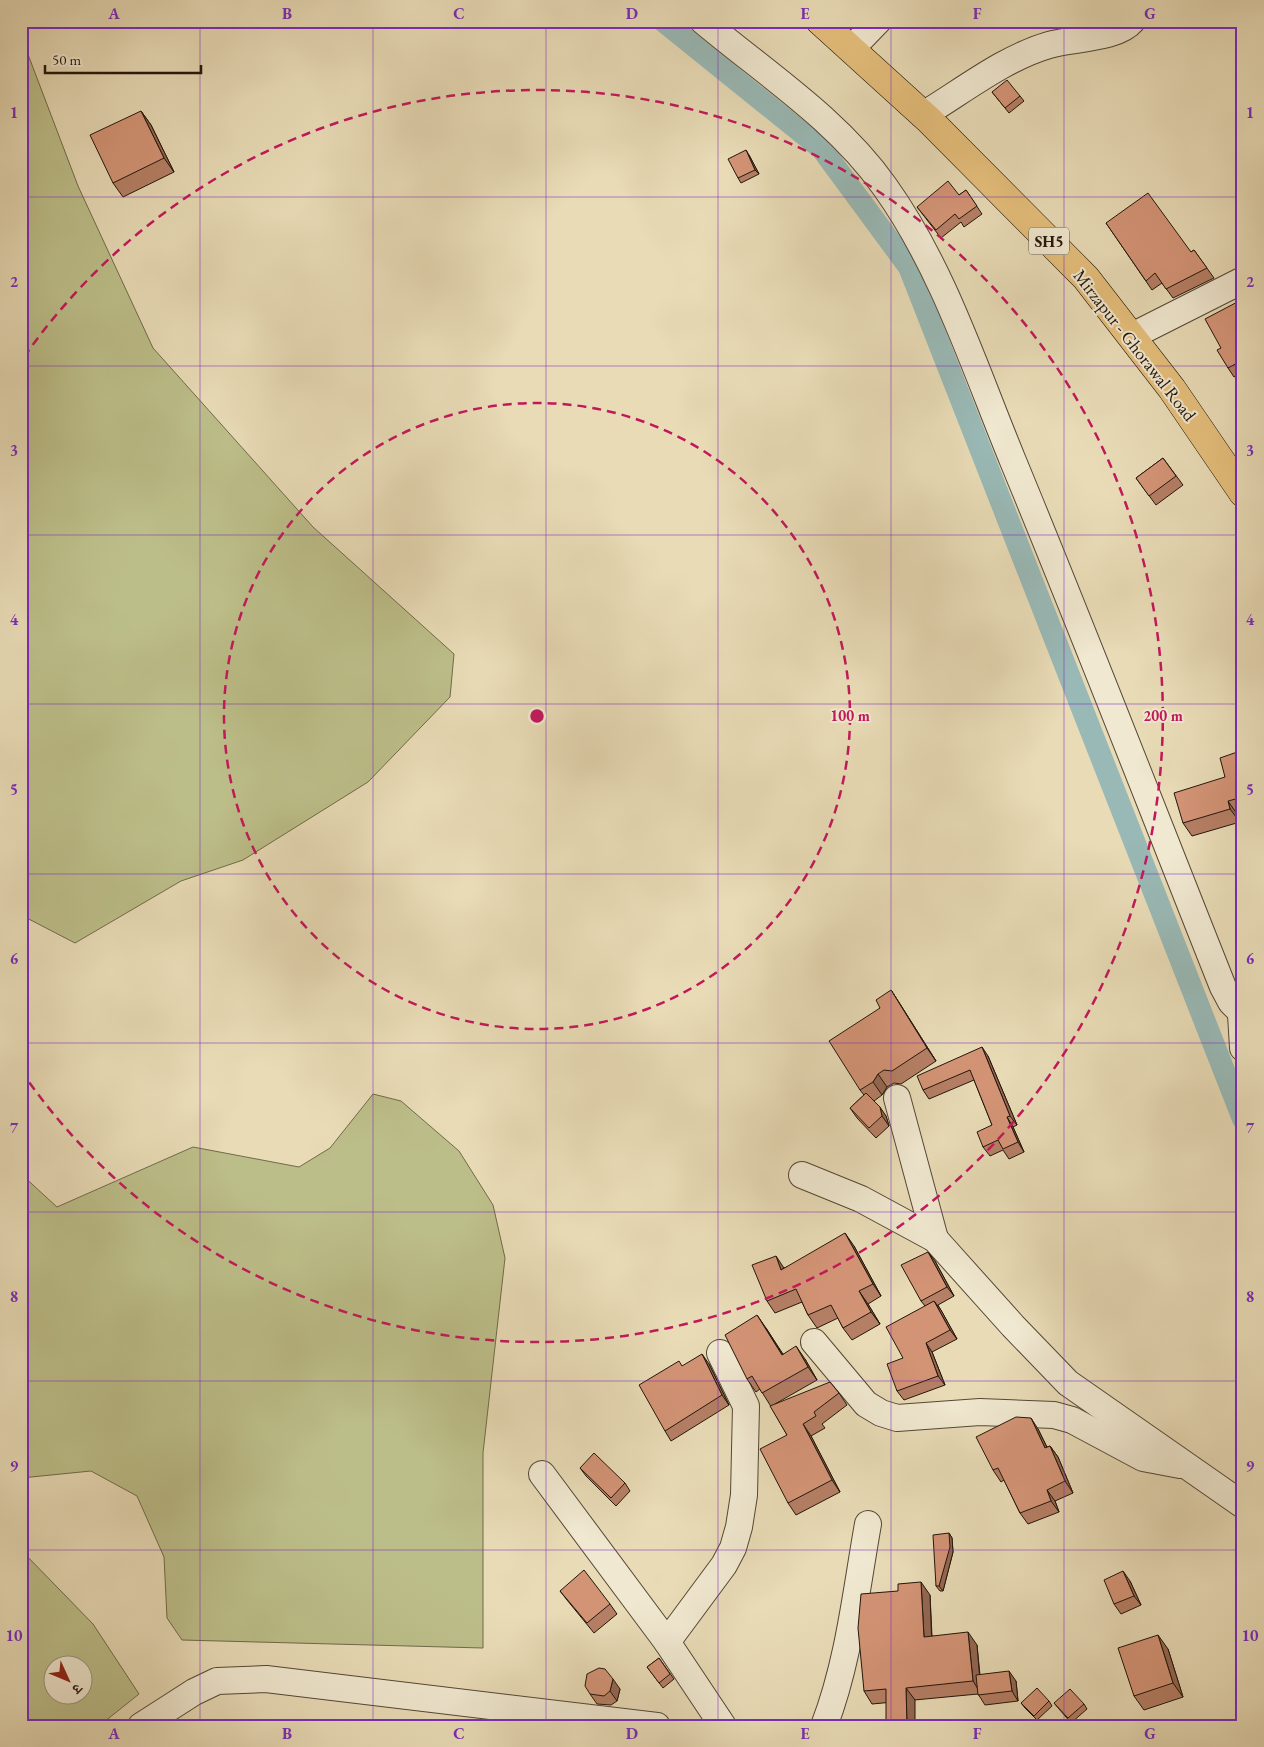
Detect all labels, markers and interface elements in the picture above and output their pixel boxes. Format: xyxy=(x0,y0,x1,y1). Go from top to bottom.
text: A xyxy=(107,3,120,24)
text: B xyxy=(282,3,292,24)
text: C xyxy=(453,3,465,24)
text: D xyxy=(626,3,638,24)
text: E xyxy=(800,3,810,24)
text: F xyxy=(973,3,982,24)
text: G xyxy=(1144,3,1156,24)
scale bar xyxy=(45,42,201,74)
text: 50 m xyxy=(52,50,81,69)
text: 1 xyxy=(10,102,18,123)
text: 1 xyxy=(1246,102,1254,123)
road number: SH5 xyxy=(1029,228,1069,255)
street label: Mirzapur - Ghorawal Road xyxy=(1069,264,1202,426)
text: 2 xyxy=(10,271,19,292)
text: 2 xyxy=(1246,271,1255,292)
text: 3 xyxy=(10,440,18,461)
text: 3 xyxy=(1246,440,1254,461)
text: 4 xyxy=(10,609,19,630)
text: 4 xyxy=(1246,609,1255,630)
text: 100 m xyxy=(830,706,870,725)
text: 200 m xyxy=(1143,706,1183,725)
centre of rings xyxy=(528,707,546,725)
text: 5 xyxy=(10,779,18,800)
text: 5 xyxy=(1246,779,1254,800)
text: 6 xyxy=(10,948,19,969)
text: 6 xyxy=(1246,948,1255,969)
text: 7 xyxy=(10,1117,19,1138)
text: 7 xyxy=(1246,1117,1255,1138)
text: 8 xyxy=(10,1286,18,1307)
text: 8 xyxy=(1246,1286,1254,1307)
text: 9 xyxy=(10,1455,19,1476)
text: 9 xyxy=(1246,1455,1255,1476)
text: 10 xyxy=(6,1625,23,1646)
text: 10 xyxy=(1242,1625,1259,1646)
north arrow xyxy=(42,1654,92,1704)
text: उ xyxy=(68,1679,87,1698)
text: A xyxy=(107,1723,120,1744)
text: B xyxy=(282,1723,292,1744)
text: C xyxy=(453,1723,465,1744)
text: D xyxy=(626,1723,638,1744)
text: E xyxy=(800,1723,810,1744)
text: F xyxy=(973,1723,982,1744)
text: G xyxy=(1144,1723,1156,1744)

